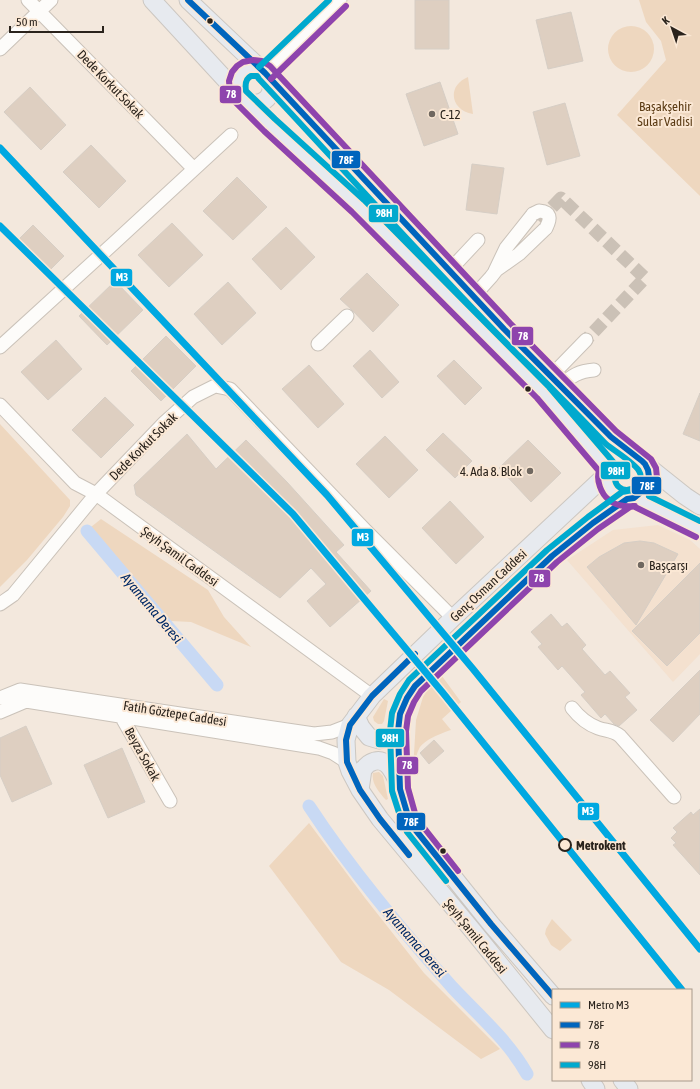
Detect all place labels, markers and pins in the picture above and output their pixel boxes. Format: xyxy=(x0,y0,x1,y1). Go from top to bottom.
unlabelled marker xyxy=(205,16,215,26)
place label: C-12 xyxy=(440,107,461,122)
marker: C-12 xyxy=(427,109,437,119)
unlabelled marker xyxy=(523,384,533,394)
place label: 4. Ada 8. Blok xyxy=(460,464,522,479)
marker: 4. Ada 8. Blok xyxy=(525,466,535,476)
place label: Başçarşı xyxy=(649,558,688,573)
marker: Başçarşı xyxy=(636,560,646,570)
marker: Metrokent xyxy=(558,838,572,852)
place label: Metrokent xyxy=(576,838,626,853)
unlabelled marker xyxy=(438,846,448,856)

